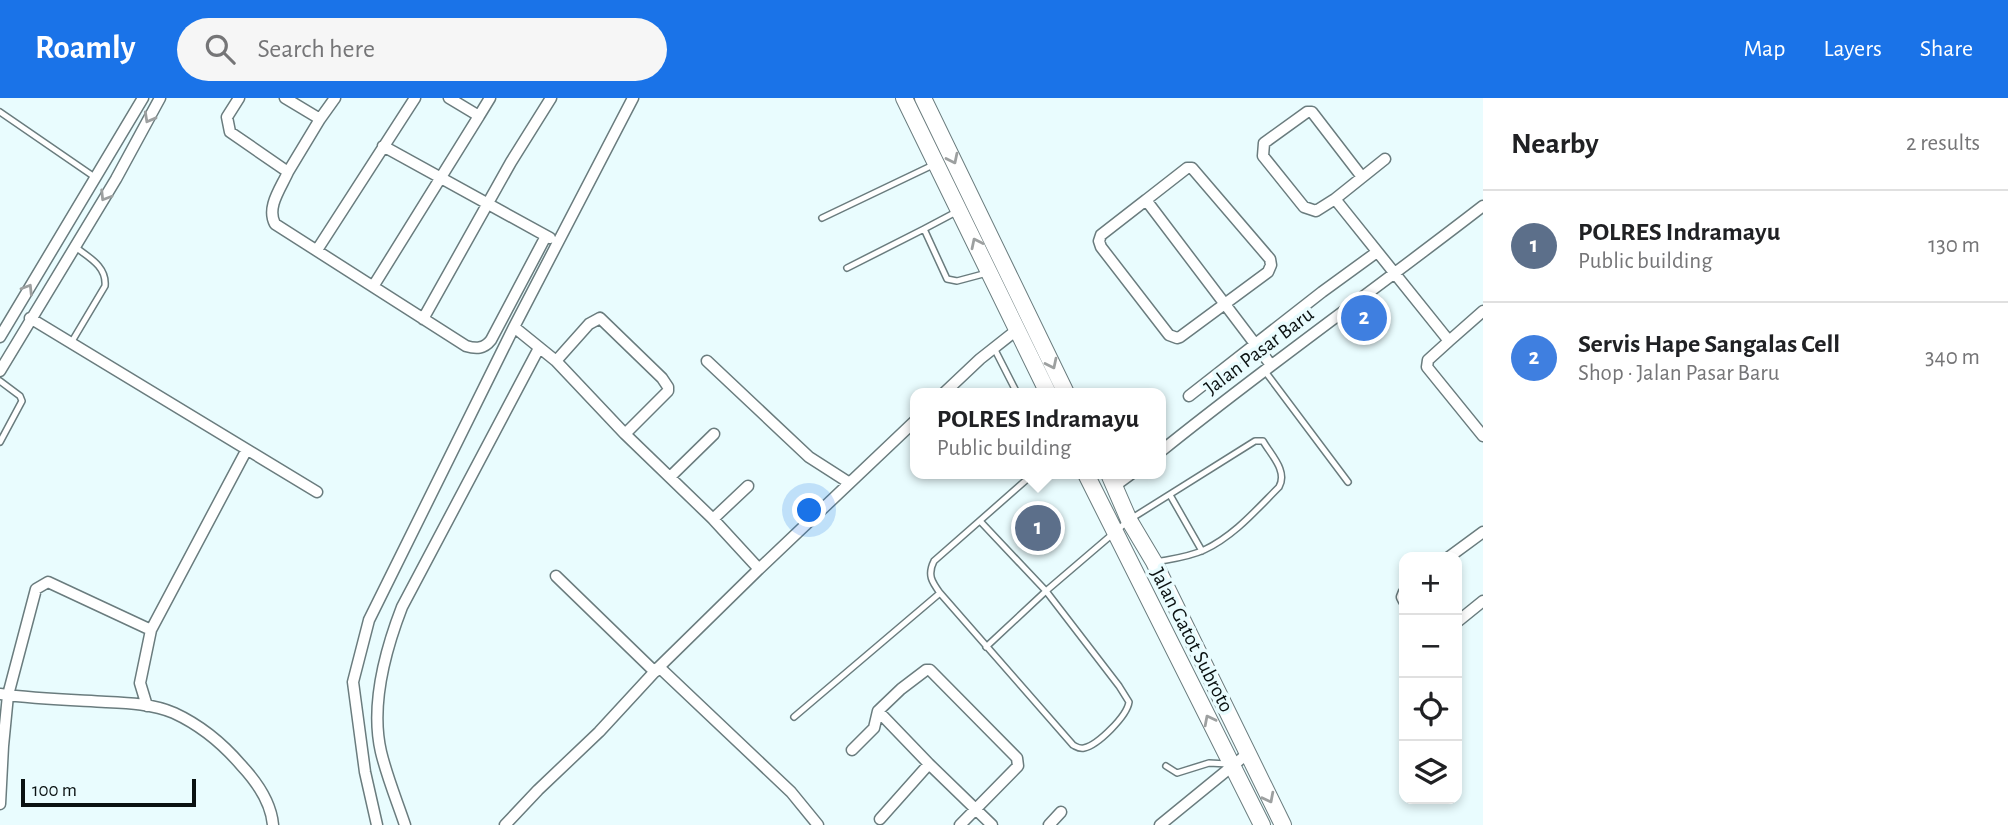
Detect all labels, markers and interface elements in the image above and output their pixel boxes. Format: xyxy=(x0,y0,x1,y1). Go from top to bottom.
search box xyxy=(177,18,667,81)
icon: search xyxy=(201,30,239,68)
text: Roamly xyxy=(35,32,135,65)
text: Search here xyxy=(257,36,375,62)
text: Map xyxy=(1743,37,1785,61)
text: Layers xyxy=(1823,37,1882,61)
text: Share xyxy=(1920,37,1973,61)
one-way arrow xyxy=(144,111,157,123)
text: Nearby xyxy=(1511,129,1599,159)
text: 2 results xyxy=(1906,132,1980,155)
one-way arrow xyxy=(944,152,958,164)
one-way arrow xyxy=(101,188,114,201)
text: POLRES Indramayu xyxy=(1578,219,1780,245)
text: 1 xyxy=(1530,234,1538,257)
text: 130 m xyxy=(1928,234,1980,257)
one-way arrow xyxy=(970,238,984,250)
text: Public building xyxy=(1578,250,1712,273)
one-way arrow xyxy=(20,284,33,297)
pin: 2 xyxy=(1341,292,1387,344)
street label: Jalan Pasar Baru xyxy=(1201,303,1318,399)
text: Servis Hape Sangalas Cell xyxy=(1578,331,1840,357)
text: 2 xyxy=(1529,346,1539,369)
text: 340 m xyxy=(1925,346,1980,369)
one-way arrow xyxy=(1044,357,1058,369)
text: Shop · Jalan Pasar Baru xyxy=(1578,362,1780,385)
popup xyxy=(910,388,1166,479)
text: POLRES Indramayu xyxy=(937,406,1139,432)
text: Public building xyxy=(937,437,1071,460)
your location xyxy=(792,493,826,527)
pin: 1 xyxy=(1015,502,1061,554)
map controls xyxy=(1399,552,1462,804)
button: + xyxy=(1399,552,1462,615)
street label: Jalan Gatot Subroto xyxy=(1147,565,1237,715)
button: − xyxy=(1399,615,1462,678)
button: locate xyxy=(1399,678,1462,741)
one-way arrow xyxy=(1204,715,1218,727)
button: layers xyxy=(1399,741,1462,804)
scale bar xyxy=(21,776,196,808)
text: 100 m xyxy=(32,781,77,800)
one-way arrow xyxy=(1261,791,1275,803)

